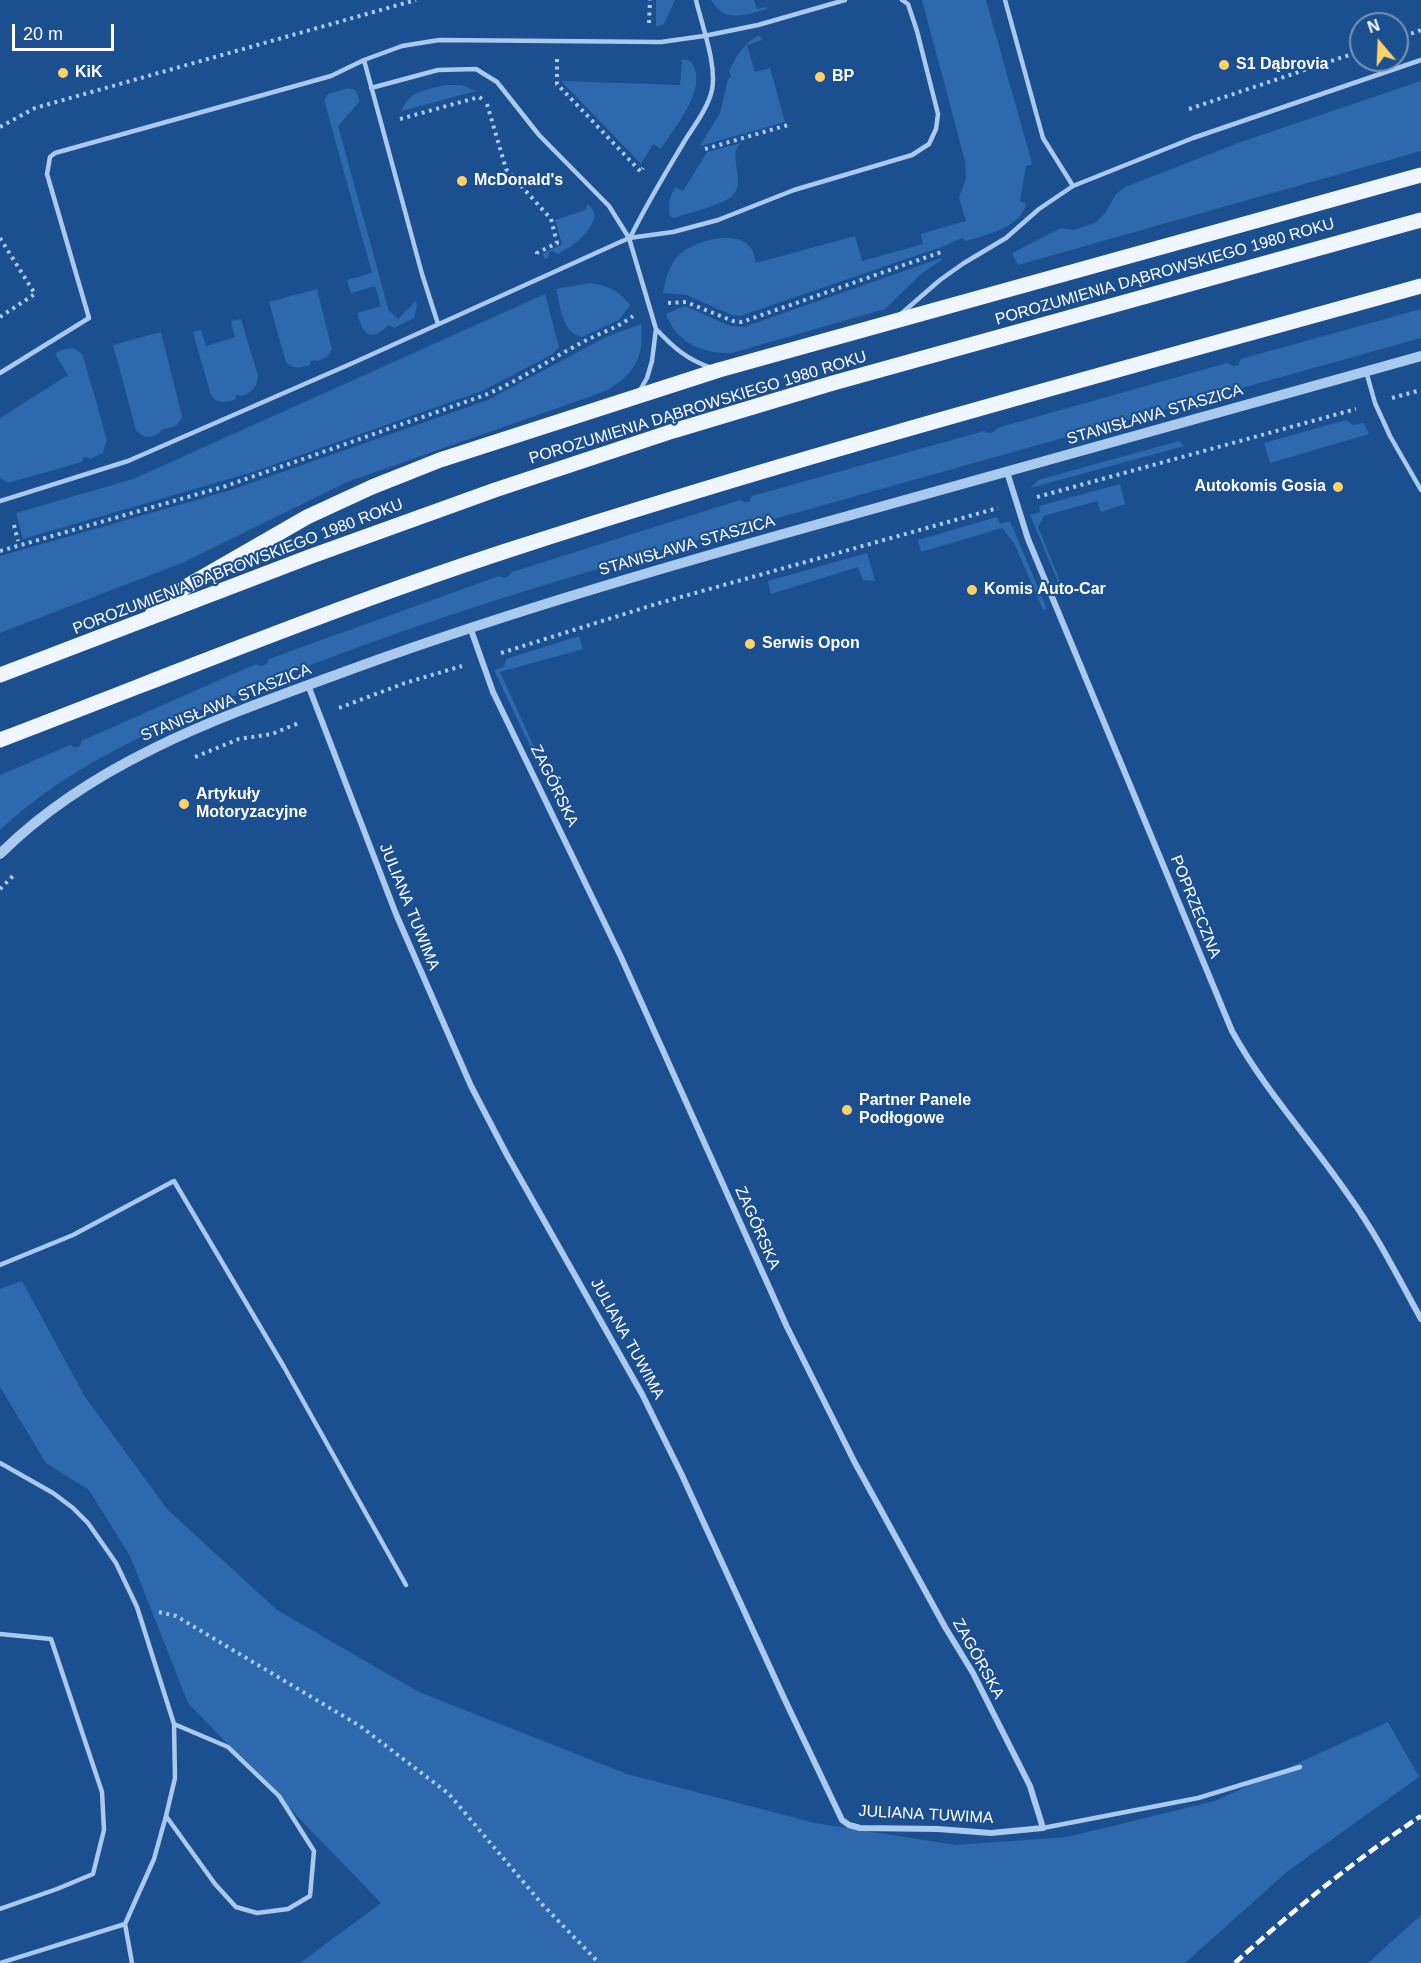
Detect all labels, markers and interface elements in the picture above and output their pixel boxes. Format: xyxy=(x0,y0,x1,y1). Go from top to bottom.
scale bar xyxy=(15,12,117,50)
north arrow xyxy=(1349,12,1409,72)
text: N xyxy=(1365,16,1382,36)
text: 20 m xyxy=(23,24,63,44)
place label: S1 Dąbrovia xyxy=(1236,55,1328,75)
marker: S1 Dąbrovia xyxy=(1217,58,1231,72)
place label: KiK xyxy=(75,63,103,83)
marker: KiK xyxy=(56,66,70,80)
place label: BP xyxy=(832,67,854,87)
marker: BP xyxy=(813,70,827,84)
place label: McDonald's xyxy=(474,171,563,191)
marker: McDonald's xyxy=(455,174,469,188)
street label: POROZUMIENIA DĄBROWSKIEGO 1980 ROKU xyxy=(993,214,1337,330)
street label: POROZUMIENIA DĄBROWSKIEGO 1980 ROKU xyxy=(527,347,869,469)
street label: STANISŁAWA STASZICA xyxy=(1065,381,1245,449)
place label: Autokomis Gosia xyxy=(1194,477,1326,497)
marker: Autokomis Gosia xyxy=(1331,480,1345,494)
street label: POROZUMIENIA DĄBROWSKIEGO 1980 ROKU xyxy=(70,495,406,639)
street label: STANISŁAWA STASZICA xyxy=(597,512,777,580)
place label: Komis Auto-Car xyxy=(984,580,1106,600)
marker: Komis Auto-Car xyxy=(965,583,979,597)
place label: Serwis Opon xyxy=(762,634,860,654)
marker: Serwis Opon xyxy=(743,637,757,651)
street label: STANISŁAWA STASZICA xyxy=(138,660,314,746)
street label: ZAGÓRSKA xyxy=(526,742,582,830)
place label: Artykuły Motoryzacyjne xyxy=(196,785,307,823)
marker: Artykuły Motoryzacyjne xyxy=(177,797,191,811)
street label: JULIANA TUWIMA xyxy=(375,841,443,973)
street label: POPRZECZNA xyxy=(1166,853,1224,961)
place label: Partner Panele Podłogowe xyxy=(859,1091,971,1129)
marker: Partner Panele Podłogowe xyxy=(840,1103,854,1117)
street label: ZAGÓRSKA xyxy=(730,1183,784,1273)
street label: JULIANA TUWIMA xyxy=(586,1275,668,1403)
street label: ZAGÓRSKA xyxy=(948,1615,1008,1703)
street label: JULIANA TUWIMA xyxy=(858,1802,994,1828)

